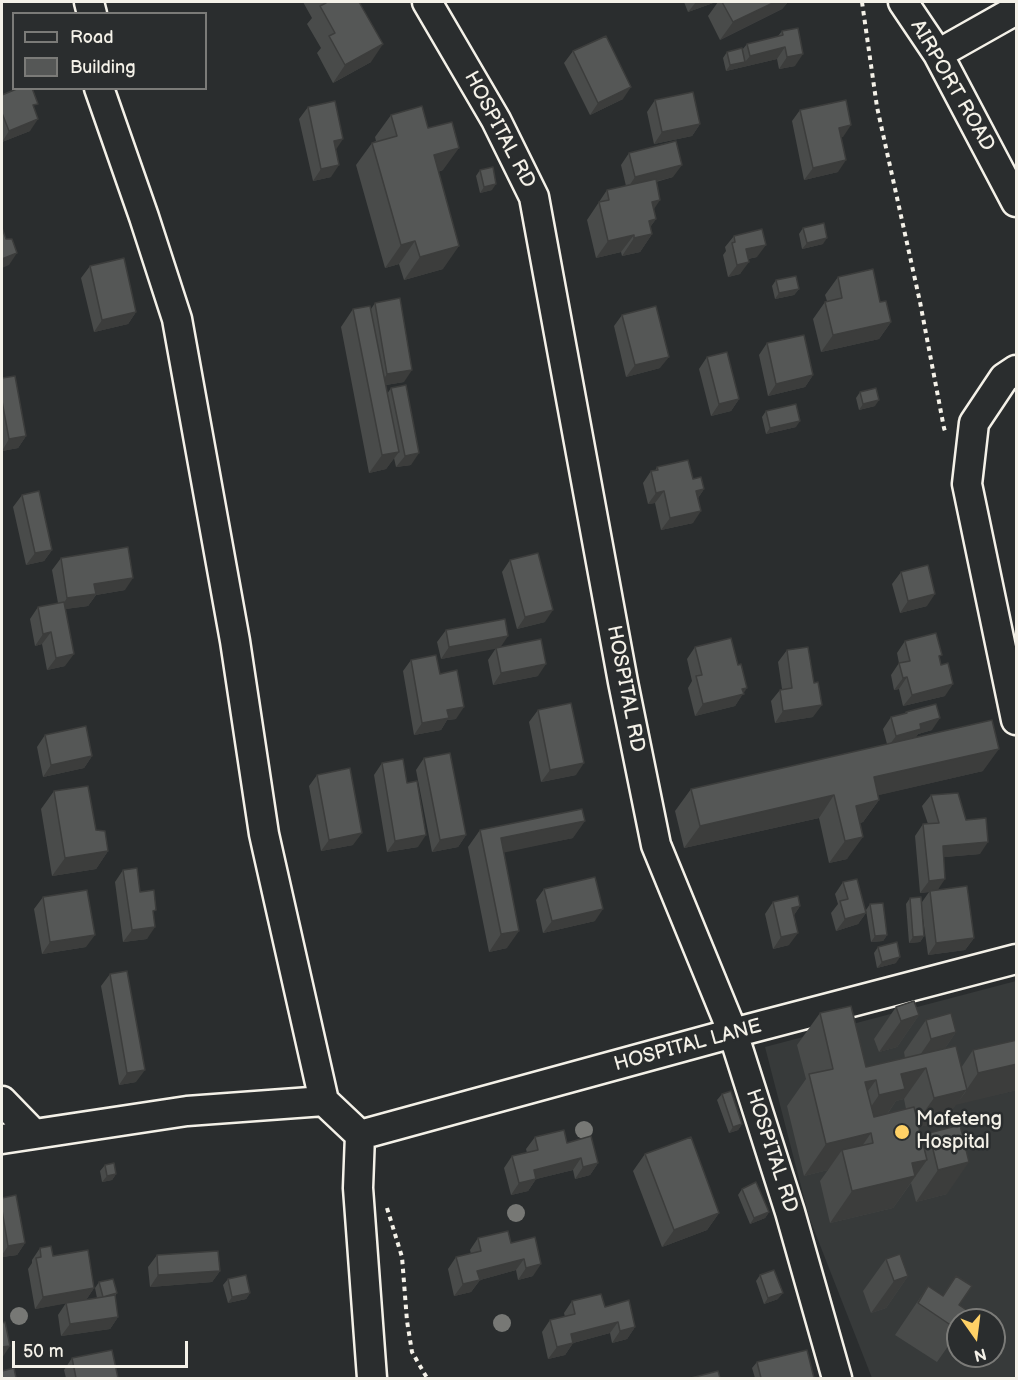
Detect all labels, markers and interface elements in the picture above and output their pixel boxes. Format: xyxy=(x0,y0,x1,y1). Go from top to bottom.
legend xyxy=(12,12,207,90)
street label: AIRPORT ROAD xyxy=(905,16,999,156)
text: Road xyxy=(70,27,114,48)
text: Building xyxy=(70,57,136,78)
street label: HOSPITAL RD xyxy=(458,68,540,192)
street label: HOSPITAL RD xyxy=(601,624,649,754)
street label: HOSPITAL LANE xyxy=(612,1015,764,1077)
street label: HOSPITAL RD xyxy=(740,1086,802,1216)
place label: Mafeteng Hospital xyxy=(916,1108,1002,1155)
marker: Mafeteng Hospital xyxy=(893,1123,911,1141)
north arrow xyxy=(946,1308,1006,1368)
scale bar xyxy=(15,1329,190,1367)
text: 50 m xyxy=(23,1341,64,1362)
text: N xyxy=(972,1343,988,1365)

